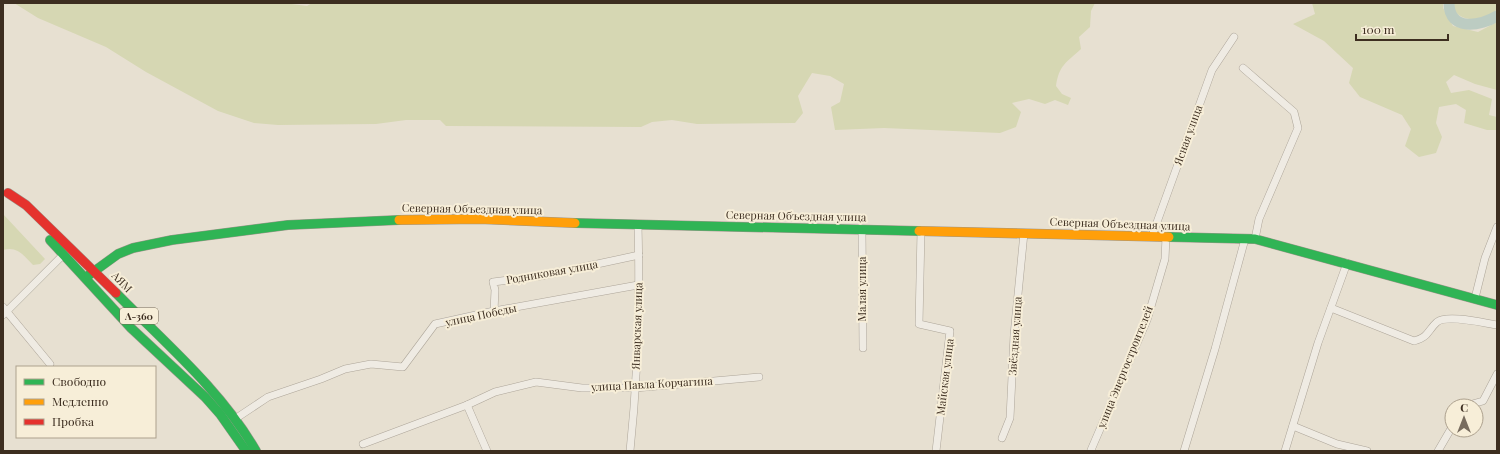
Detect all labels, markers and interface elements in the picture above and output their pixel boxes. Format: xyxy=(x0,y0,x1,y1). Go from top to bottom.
scale bar xyxy=(1356,16,1448,42)
text: 100 m xyxy=(1362,21,1395,37)
street label: Ясная улица xyxy=(1169,102,1206,168)
street label: Северная Объездная улица xyxy=(402,200,543,217)
street label: Северная Объездная улица xyxy=(726,207,867,224)
street label: Северная Объездная улица xyxy=(1049,214,1191,233)
street label: Родниковая улица xyxy=(505,256,600,287)
street label: Малая улица xyxy=(854,256,869,322)
street label: АЯМ xyxy=(108,267,136,296)
street label: Январская улица xyxy=(627,282,646,371)
street label: Звёздная улица xyxy=(1004,295,1025,376)
street label: улица Победы xyxy=(443,300,518,330)
street label: улица Энергостроителей xyxy=(1093,303,1156,431)
road number: А-360 xyxy=(120,308,158,324)
street label: Майская улица xyxy=(932,337,957,416)
legend xyxy=(16,366,156,438)
text: Свободно xyxy=(52,373,107,389)
street label: улица Павла Корчагина xyxy=(590,373,714,394)
text: Медленно xyxy=(52,393,109,409)
north arrow xyxy=(1444,398,1484,438)
text: С xyxy=(1460,400,1468,415)
text: Пробка xyxy=(52,413,94,429)

